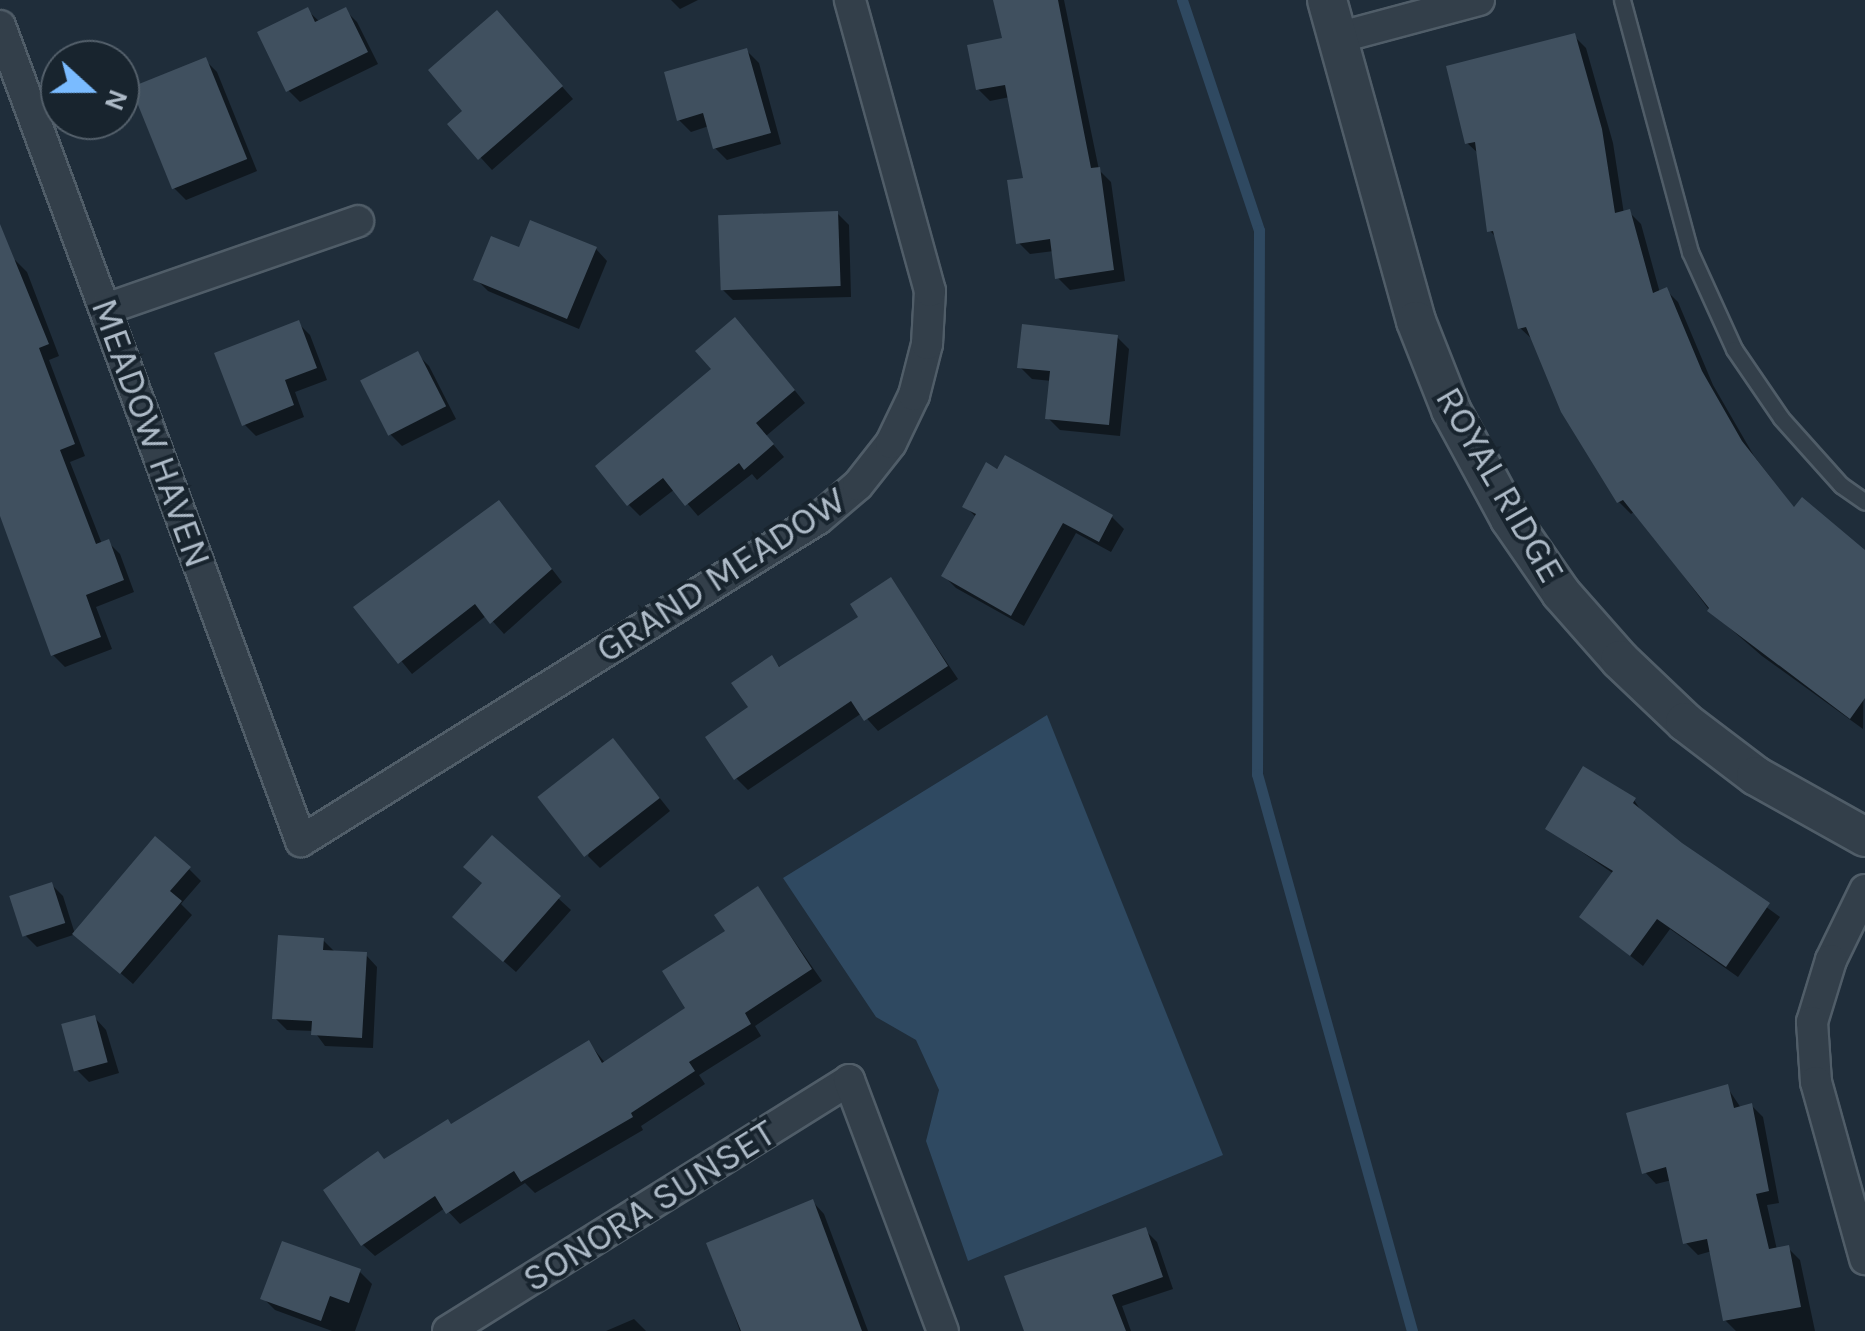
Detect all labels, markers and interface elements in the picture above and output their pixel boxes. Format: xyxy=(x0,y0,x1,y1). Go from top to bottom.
north arrow xyxy=(40,40,140,140)
text: N xyxy=(98,85,136,115)
street label: MEADOW HAVEN xyxy=(81,292,221,574)
street label: ROYAL RIDGE xyxy=(1426,379,1574,591)
street label: GRAND MEADOW xyxy=(588,477,854,673)
street label: SONORA SUNSET xyxy=(514,1110,784,1302)

